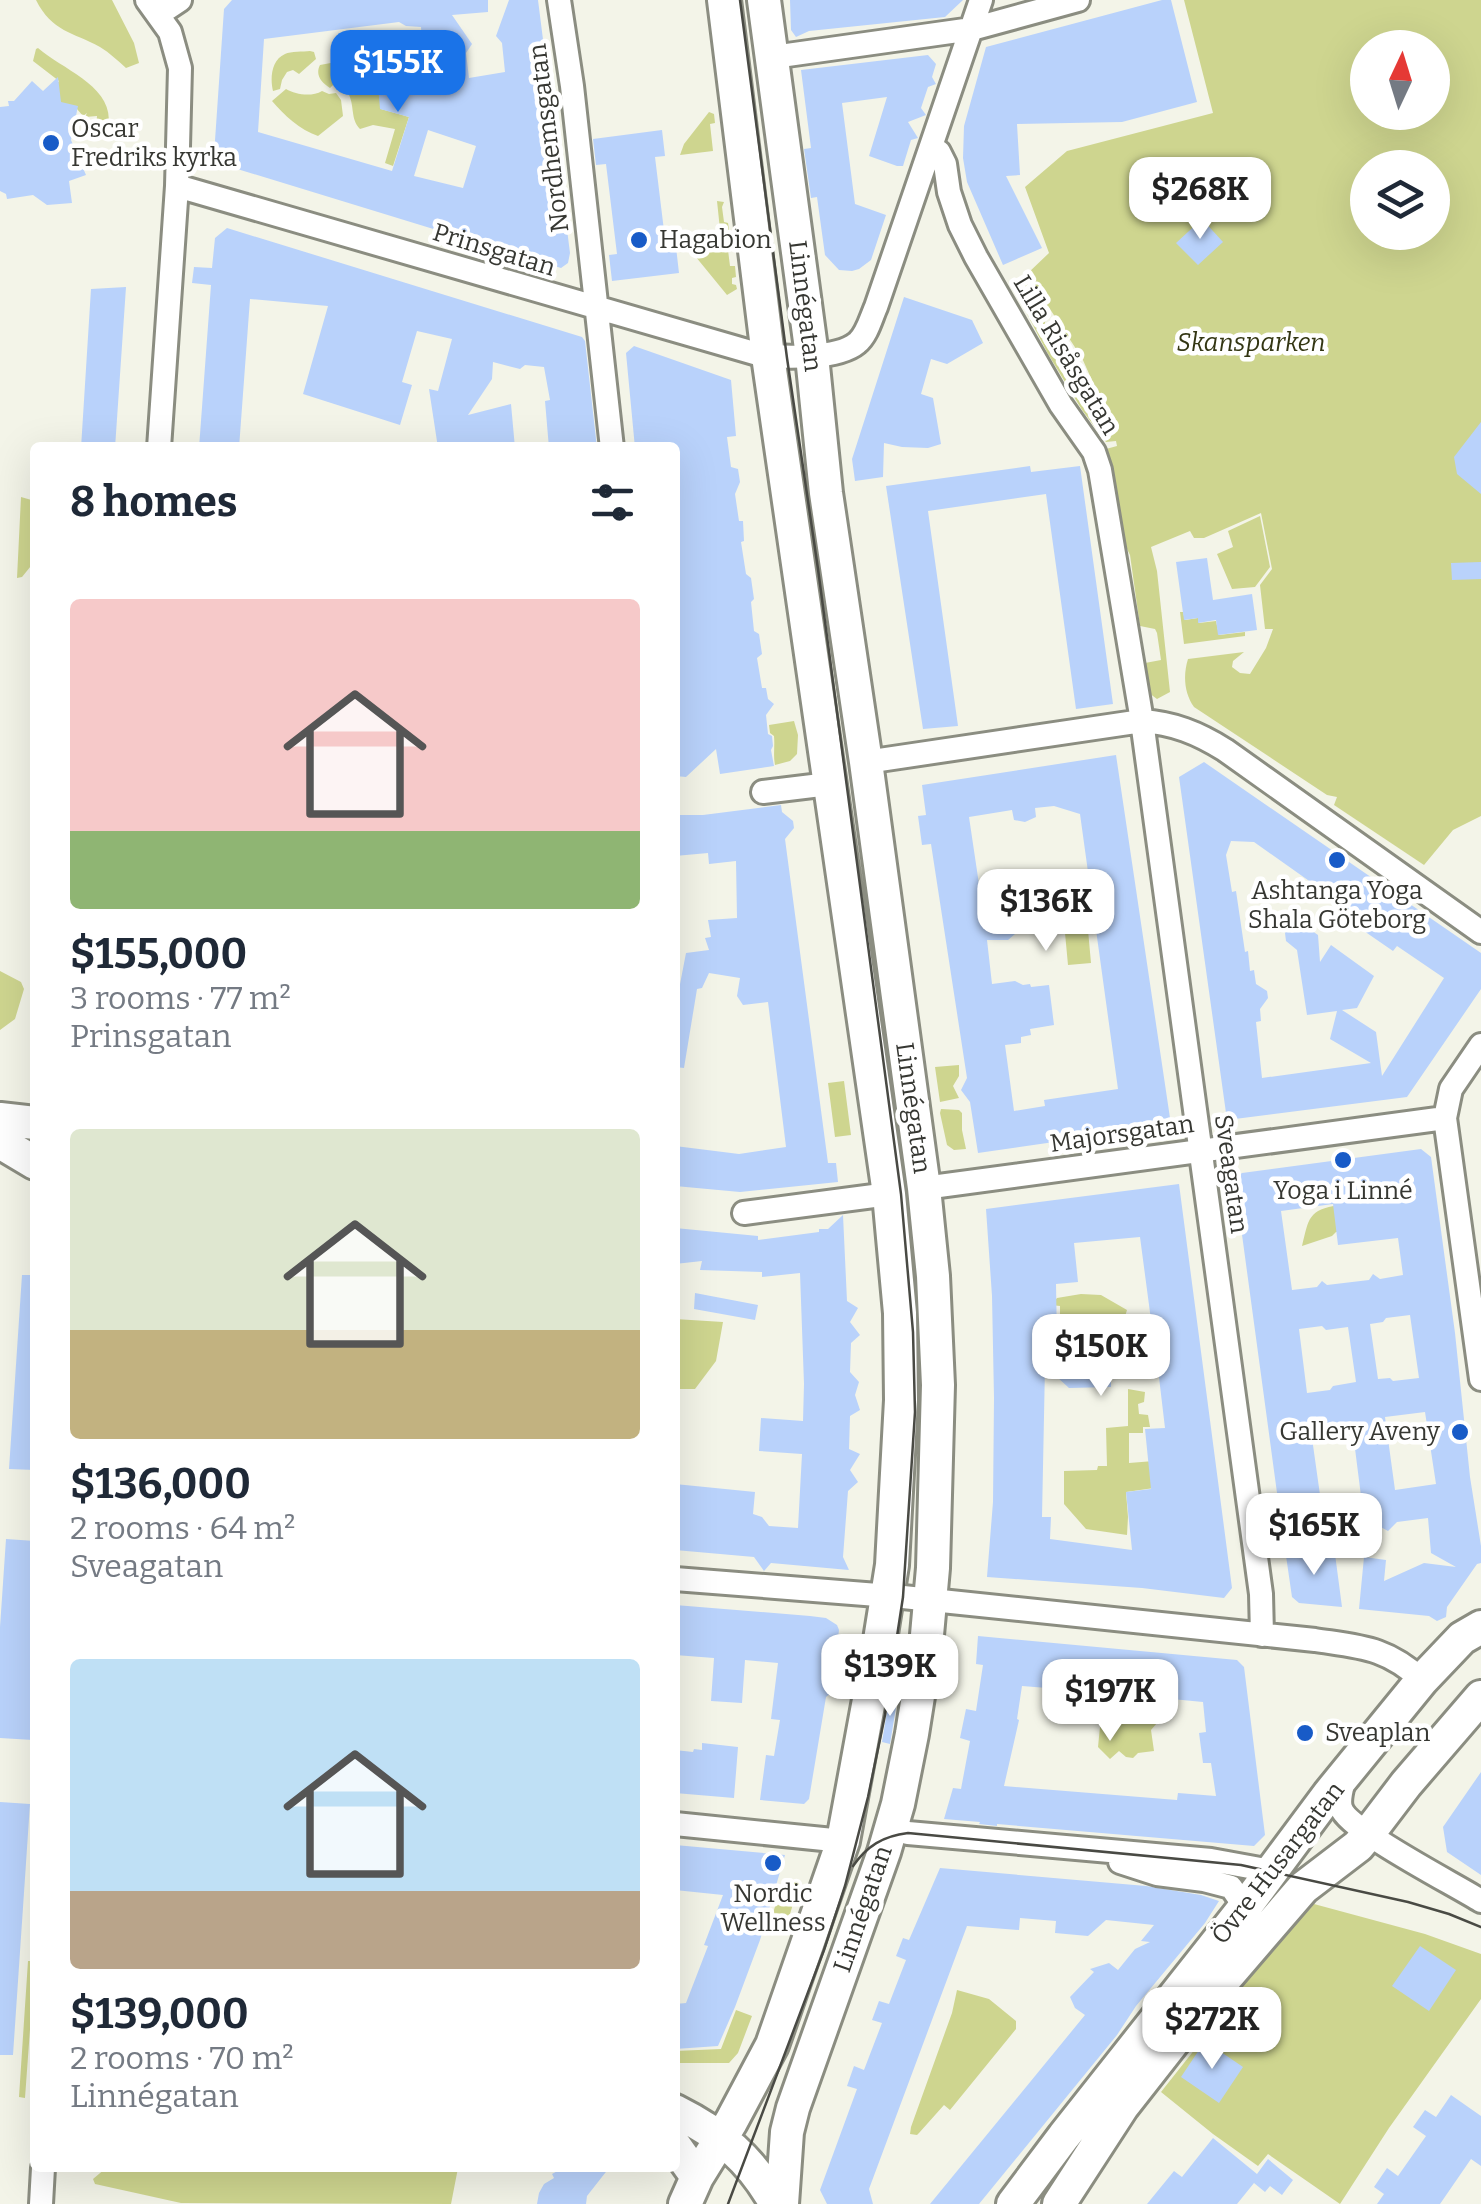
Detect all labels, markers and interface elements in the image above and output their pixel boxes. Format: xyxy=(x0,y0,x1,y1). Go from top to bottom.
pin: $155K xyxy=(328,30,468,115)
north arrow xyxy=(1350,30,1450,130)
map controls xyxy=(1350,30,1450,250)
street label: Nordhemsgatan xyxy=(523,42,575,234)
text: $155K xyxy=(352,43,444,81)
place label: Oscar Fredriks kyrka xyxy=(71,114,237,173)
marker: Oscar Fredriks kyrka xyxy=(40,132,62,154)
button: layers xyxy=(1350,150,1450,250)
pin: $268K xyxy=(1130,157,1270,242)
text: $268K xyxy=(1151,170,1249,208)
street label: Prinsgatan xyxy=(429,217,559,283)
place label: Hagabion xyxy=(659,225,772,255)
marker: Hagabion xyxy=(628,229,650,251)
street label: Linnégatan xyxy=(782,239,828,373)
street label: Lilla Risåsgatan xyxy=(1007,270,1125,440)
park label: Skansparken xyxy=(1177,328,1325,358)
icon: filters xyxy=(585,475,640,530)
text: 8 homes xyxy=(70,477,238,527)
icon: home xyxy=(265,664,445,844)
marker: Ashtanga Yoga Shala Göteborg xyxy=(1326,849,1348,871)
pin: $136K xyxy=(976,869,1116,954)
place label: Ashtanga Yoga Shala Göteborg xyxy=(1248,876,1426,935)
text: $136K xyxy=(999,882,1093,920)
text: $155,000 xyxy=(70,929,247,979)
text: 3 rooms · 77 m² xyxy=(70,979,291,1017)
text: Prinsgatan xyxy=(70,1017,232,1055)
street label: Linnégatan xyxy=(889,1041,937,1176)
street label: Majorsgatan xyxy=(1048,1109,1196,1159)
street label: Sveagatan xyxy=(1208,1113,1254,1236)
marker: Yoga i Linné xyxy=(1332,1149,1354,1171)
place label: Yoga i Linné xyxy=(1273,1176,1413,1206)
icon: home xyxy=(265,1194,445,1374)
pin: $150K xyxy=(1031,1314,1171,1399)
text: $150K xyxy=(1054,1327,1148,1365)
place label: Gallery Aveny xyxy=(1279,1417,1441,1447)
marker: Gallery Aveny xyxy=(1449,1421,1471,1443)
text: $136,000 xyxy=(70,1459,251,1509)
pin: $165K xyxy=(1244,1493,1384,1578)
text: $165K xyxy=(1268,1506,1360,1544)
text: 2 rooms · 64 m² xyxy=(70,1509,295,1547)
text: Sveagatan xyxy=(70,1547,223,1585)
pin: $139K xyxy=(820,1634,960,1719)
text: $139K xyxy=(843,1647,937,1685)
pin: $197K xyxy=(1040,1659,1180,1744)
text: $197K xyxy=(1064,1672,1156,1710)
place label: Sveaplan xyxy=(1325,1718,1431,1748)
marker: Sveaplan xyxy=(1294,1722,1316,1744)
icon: home xyxy=(265,1724,445,1904)
street label: Övre Husargatan xyxy=(1205,1776,1351,1950)
street label: Linnégatan xyxy=(827,1842,899,1976)
marker: Nordic Wellness xyxy=(762,1852,784,1874)
place label: Nordic Wellness xyxy=(720,1879,826,1938)
pin: $272K xyxy=(1142,1987,1282,2072)
text: $139,000 xyxy=(70,1989,249,2039)
text: $272K xyxy=(1164,2000,1260,2038)
text: 2 rooms · 70 m² xyxy=(70,2039,294,2077)
text: Linnégatan xyxy=(70,2077,239,2115)

